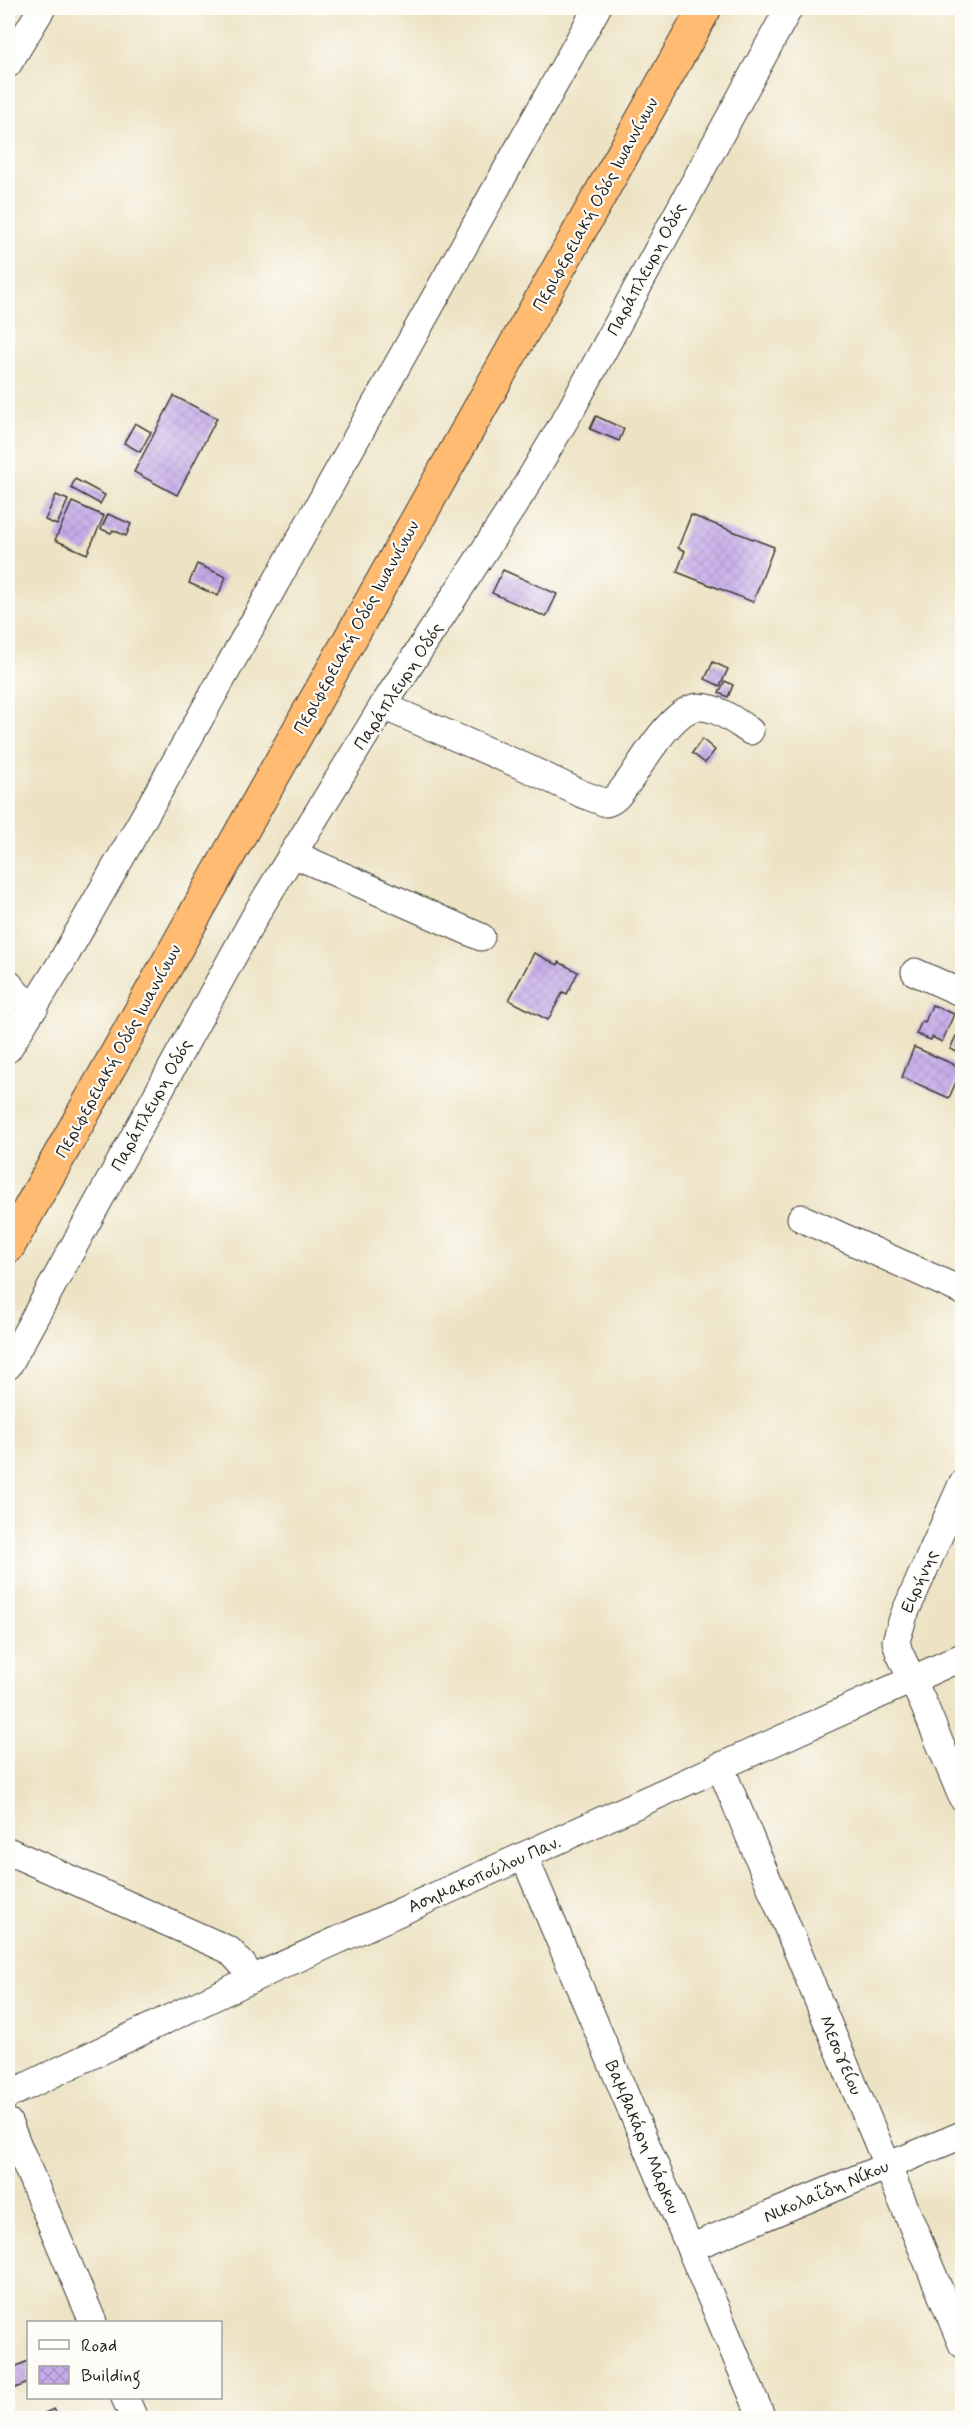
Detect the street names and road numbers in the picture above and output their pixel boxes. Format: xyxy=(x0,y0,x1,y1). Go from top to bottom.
street label: Περιφερειακή Οδός Ιωαννίνων xyxy=(527,93,665,316)
street label: Παράπλευρη Οδός xyxy=(602,199,692,340)
street label: Περιφερειακή Οδός Ιωαννίνων xyxy=(288,516,426,739)
street label: Παράπλευρη Οδός xyxy=(349,618,449,755)
street label: Περιφερειακή Οδός Ιωαννίνων xyxy=(50,940,188,1163)
street label: Παράπλευρη Οδός xyxy=(106,1035,198,1176)
street label: Ειρήνης xyxy=(895,1546,944,1617)
street label: Ασημακοπούλου Παν. xyxy=(404,1830,565,1919)
street label: Μεσογείου xyxy=(812,2012,868,2099)
street label: Βαμβακάρη Μάρκου xyxy=(599,2057,685,2218)
street label: Νικολαΐδη Νίκου xyxy=(760,2155,893,2229)

